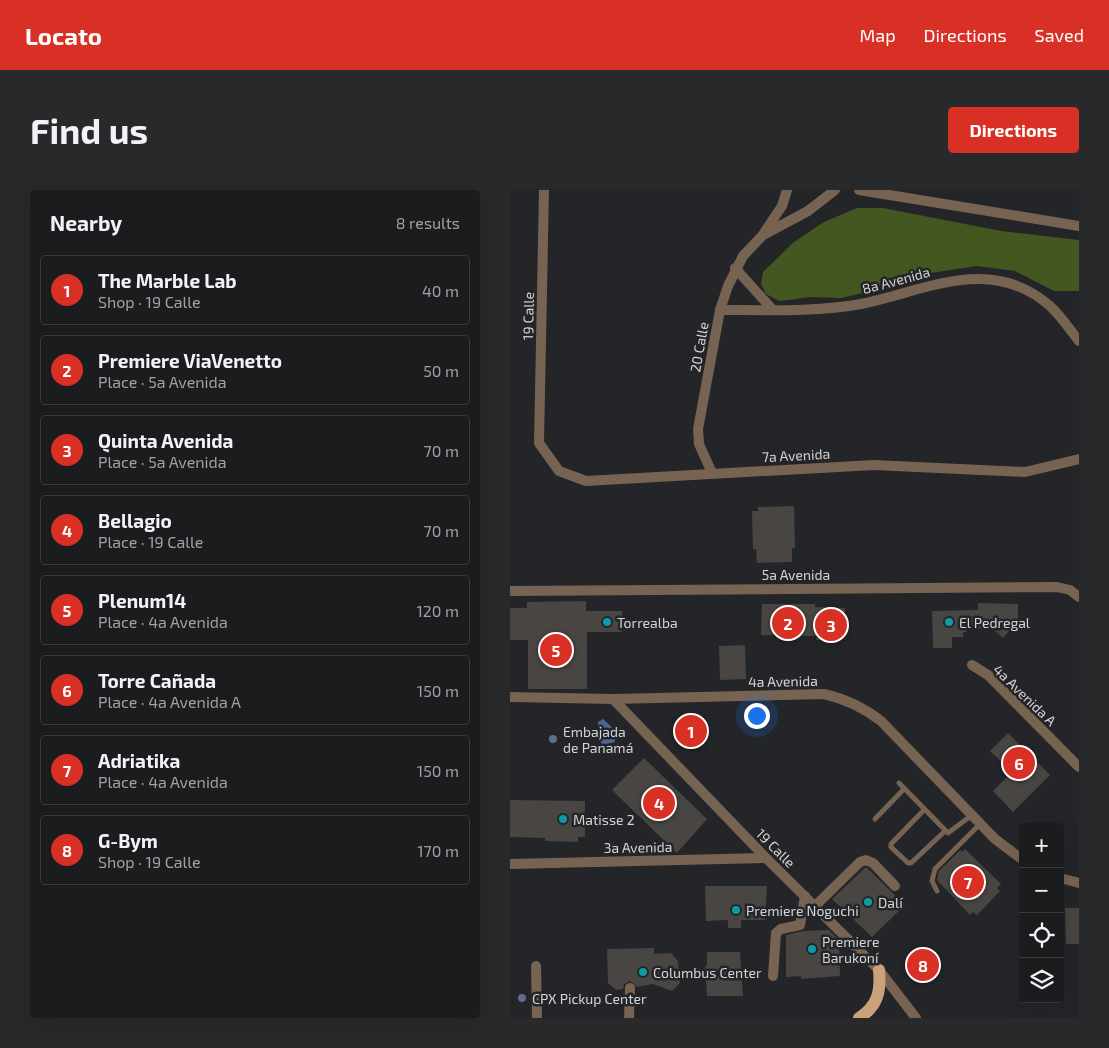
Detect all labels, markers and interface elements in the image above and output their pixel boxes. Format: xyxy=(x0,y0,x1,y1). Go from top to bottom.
text: Locato xyxy=(25,21,102,50)
text: Map xyxy=(859,24,896,46)
text: Directions xyxy=(924,24,1007,46)
text: Saved xyxy=(1035,24,1084,46)
button: Directions xyxy=(948,107,1079,153)
text: Find us xyxy=(30,109,148,151)
text: Nearby xyxy=(50,210,122,235)
text: 8 results xyxy=(396,213,460,232)
street label: 8a Avenida xyxy=(860,263,932,297)
text: The Marble Lab xyxy=(98,269,237,292)
text: 1 xyxy=(64,281,70,300)
text: 40 m xyxy=(422,281,459,300)
text: Shop · 19 Calle xyxy=(98,292,201,311)
street label: 19 Calle xyxy=(519,292,537,340)
street label: 20 Calle xyxy=(686,320,712,374)
text: Premiere ViaVenetto xyxy=(98,349,282,372)
text: 2 xyxy=(62,361,72,380)
text: 50 m xyxy=(423,361,459,380)
text: Place · 5a Avenida xyxy=(98,372,227,391)
text: Quinta Avenida xyxy=(98,429,233,452)
text: 3 xyxy=(62,441,72,460)
text: 70 m xyxy=(424,441,459,460)
street label: 7a Avenida xyxy=(761,445,831,465)
text: Place · 5a Avenida xyxy=(98,452,227,471)
text: Bellagio xyxy=(98,509,172,532)
text: 4 xyxy=(62,521,72,540)
text: 70 m xyxy=(424,521,459,540)
text: Place · 19 Calle xyxy=(98,532,203,551)
street label: 5a Avenida xyxy=(762,566,830,583)
text: Plenum14 xyxy=(98,589,186,612)
text: 5 xyxy=(63,601,71,620)
text: 120 m xyxy=(416,601,459,620)
pin: 2 xyxy=(772,604,804,642)
pin: 3 xyxy=(815,606,847,644)
text: Place · 4a Avenida xyxy=(98,612,228,631)
place label: Torrealba xyxy=(617,614,678,631)
place label: El Pedregal xyxy=(959,614,1031,631)
marker: Torrealba xyxy=(601,616,613,628)
marker: El Pedregal xyxy=(943,616,955,628)
pin: 5 xyxy=(540,631,572,669)
street label: 4a Avenida A xyxy=(990,661,1060,730)
text: Torre Cañada xyxy=(98,669,216,692)
street label: 4a Avenida xyxy=(748,672,818,690)
text: 6 xyxy=(62,681,72,700)
text: 150 m xyxy=(417,681,459,700)
text: Place · 4a Avenida A xyxy=(98,692,241,711)
your location xyxy=(744,703,770,729)
pin: 1 xyxy=(675,712,707,750)
place label: Embajada de Panamá xyxy=(563,723,633,756)
marker: Embajada de Panamá xyxy=(547,733,559,745)
pin: 6 xyxy=(1003,744,1035,782)
text: Adriatika xyxy=(98,749,180,772)
text: 7 xyxy=(63,761,71,780)
text: 150 m xyxy=(417,761,459,780)
text: Place · 4a Avenida xyxy=(98,772,228,791)
pin: 4 xyxy=(643,784,675,822)
place label: Matisse 2 xyxy=(573,811,635,828)
marker: Matisse 2 xyxy=(557,813,569,825)
map controls xyxy=(1019,823,1064,1003)
button: + xyxy=(1019,823,1064,868)
street label: 19 Calle xyxy=(753,825,799,871)
text: G-Bym xyxy=(98,829,158,852)
street label: 3a Avenida xyxy=(603,838,673,856)
text: 8 xyxy=(62,841,72,860)
text: 170 m xyxy=(417,841,459,860)
text: Shop · 19 Calle xyxy=(98,852,201,871)
pin: 7 xyxy=(952,863,984,901)
button: − xyxy=(1019,868,1064,913)
place label: Dalí xyxy=(878,894,903,911)
marker: Dalí xyxy=(862,896,874,908)
place label: Premiere Noguchi xyxy=(746,902,859,919)
marker: Premiere Noguchi xyxy=(730,904,742,916)
button: locate xyxy=(1019,913,1064,958)
place label: Premiere Barukoní xyxy=(822,933,879,966)
marker: Premiere Barukoní xyxy=(806,943,818,955)
pin: 8 xyxy=(907,946,939,984)
button: layers xyxy=(1019,958,1064,1003)
place label: Columbus Center xyxy=(653,964,762,981)
marker: Columbus Center xyxy=(637,966,649,978)
place label: CPX Pickup Center xyxy=(532,990,647,1007)
marker: CPX Pickup Center xyxy=(516,992,528,1004)

